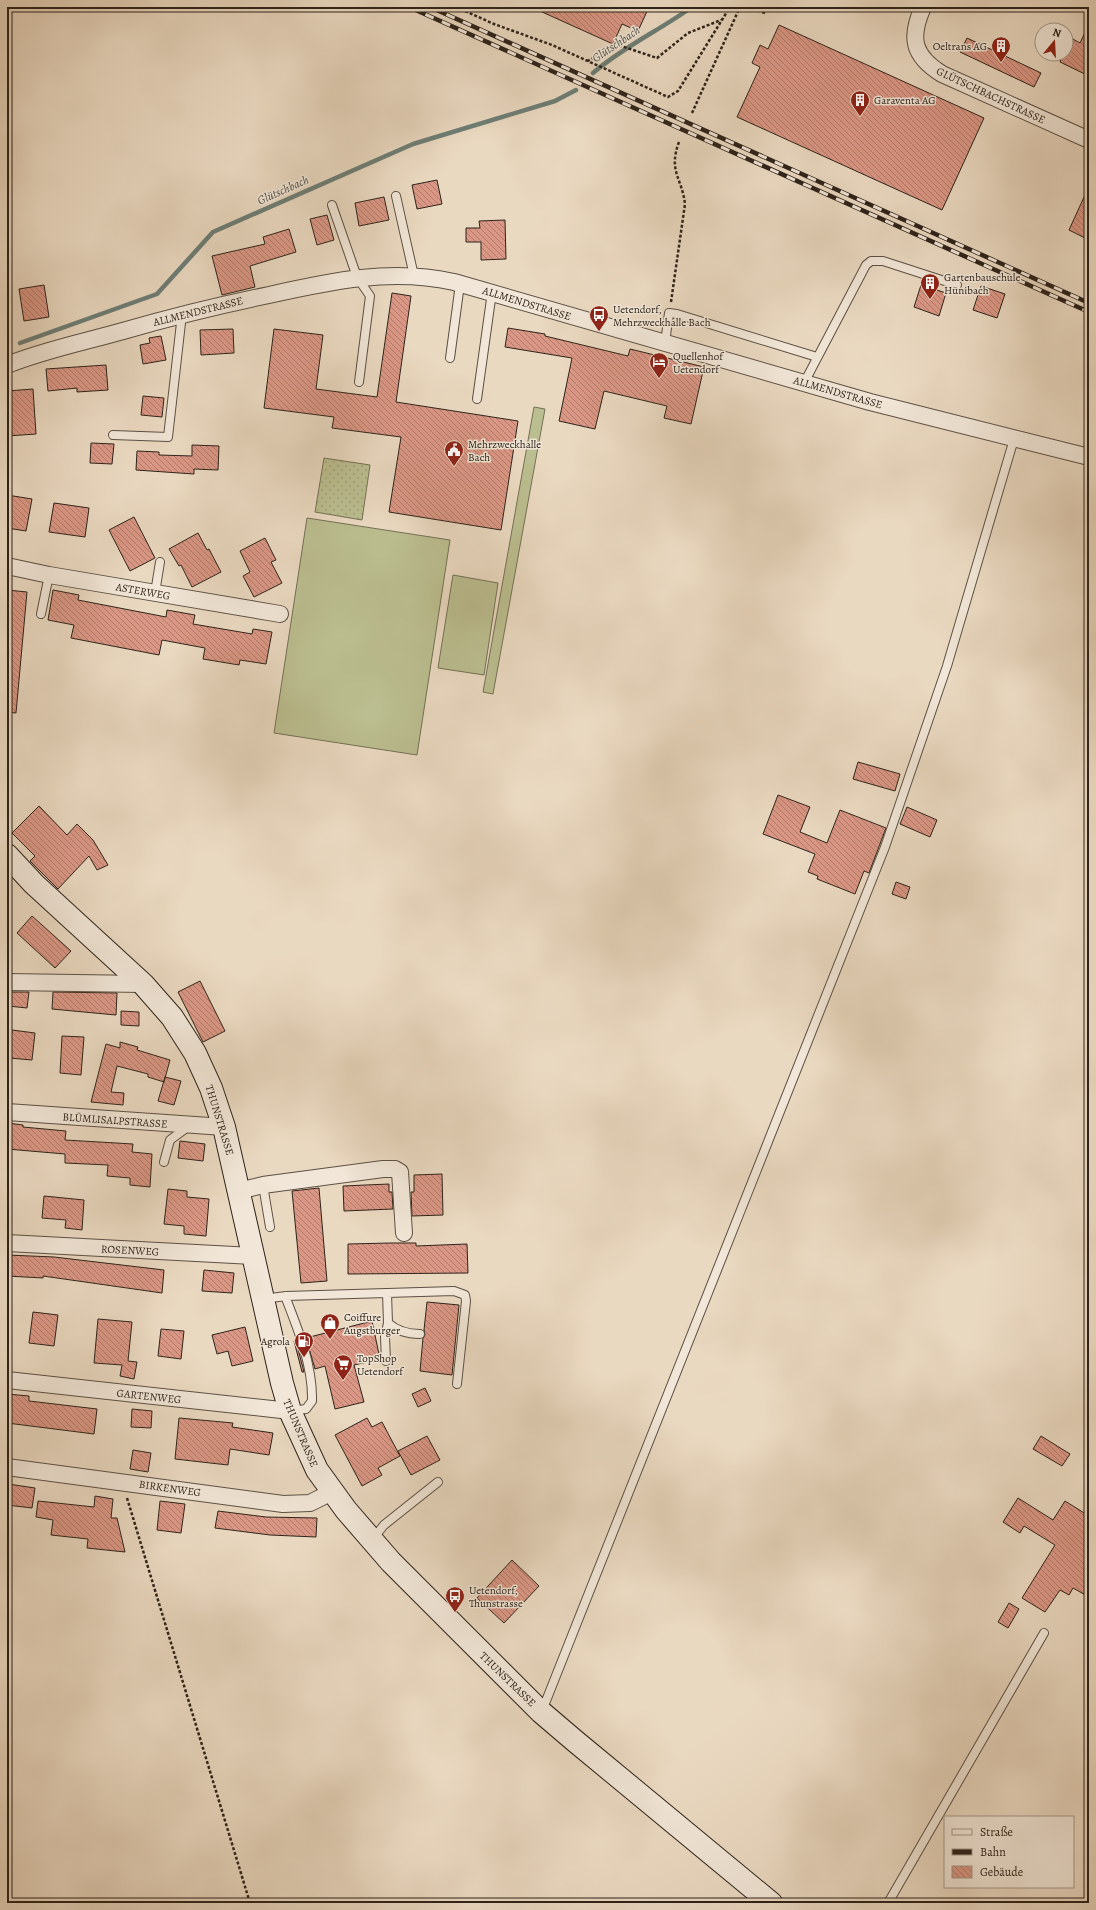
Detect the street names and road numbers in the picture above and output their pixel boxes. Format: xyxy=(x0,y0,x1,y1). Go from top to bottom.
street label: GLÜTSCHBACHSTRASSE xyxy=(934,64,1048,127)
street label: ALLMENDSTRASSE xyxy=(480,283,573,324)
street label: ALLMENDSTRASSE xyxy=(151,293,245,330)
street label: ALLMENDSTRASSE xyxy=(791,372,884,412)
street label: ASTERWEG xyxy=(114,579,171,604)
street label: THUNSTRASSE xyxy=(202,1083,237,1157)
street label: BLÜMLISALPSTRASSE xyxy=(62,1109,168,1132)
street label: ROSENWEG xyxy=(100,1241,159,1260)
street label: GARTENWEG xyxy=(116,1386,182,1407)
street label: THUNSTRASSE xyxy=(279,1397,322,1470)
street label: BIRKENWEG xyxy=(138,1477,202,1500)
street label: THUNSTRASSE xyxy=(476,1649,539,1710)

